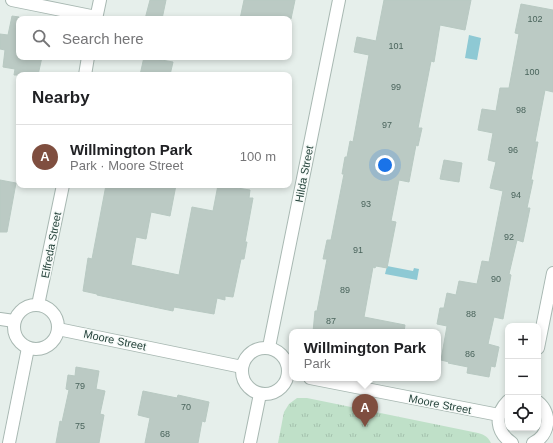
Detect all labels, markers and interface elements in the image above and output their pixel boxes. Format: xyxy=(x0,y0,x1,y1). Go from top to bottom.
house number: 102 xyxy=(527,14,543,24)
search box xyxy=(16,16,292,60)
icon: search xyxy=(30,27,52,49)
text: Search here xyxy=(62,30,144,47)
house number: 101 xyxy=(388,41,404,51)
house number: 100 xyxy=(524,67,540,77)
house number: 99 xyxy=(391,82,401,92)
text: Nearby xyxy=(32,88,90,107)
house number: 98 xyxy=(516,105,526,115)
house number: 97 xyxy=(382,120,392,130)
text: Willmington Park xyxy=(70,141,192,158)
street label: Hilda Street xyxy=(293,145,315,203)
house number: 96 xyxy=(508,145,518,155)
text: A xyxy=(40,149,50,164)
text: 100 m xyxy=(240,149,276,164)
your location xyxy=(375,155,395,175)
text: Park · Moore Street xyxy=(70,158,183,173)
house number: 94 xyxy=(511,190,521,200)
house number: 93 xyxy=(361,199,371,209)
street label: Elfreda Street xyxy=(39,211,63,279)
house number: 92 xyxy=(504,232,514,242)
house number: 91 xyxy=(353,245,363,255)
house number: 90 xyxy=(491,274,501,284)
house number: 89 xyxy=(340,285,350,295)
house number: 88 xyxy=(466,309,476,319)
house number: 87 xyxy=(326,316,336,326)
map controls xyxy=(505,323,541,431)
button: + xyxy=(505,323,541,359)
street label: Moore Street xyxy=(83,328,147,352)
popup xyxy=(289,329,441,381)
text: Willmington Park xyxy=(304,339,426,356)
house number: 86 xyxy=(465,349,475,359)
text: Park xyxy=(304,356,331,371)
button: − xyxy=(505,359,541,395)
house number: 79 xyxy=(75,381,85,391)
street label: Moore Street xyxy=(408,392,472,416)
pin: A xyxy=(352,394,378,427)
button: locate xyxy=(505,395,541,431)
house number: 70 xyxy=(181,402,191,412)
house number: 75 xyxy=(75,421,85,431)
house number: 68 xyxy=(160,429,170,439)

